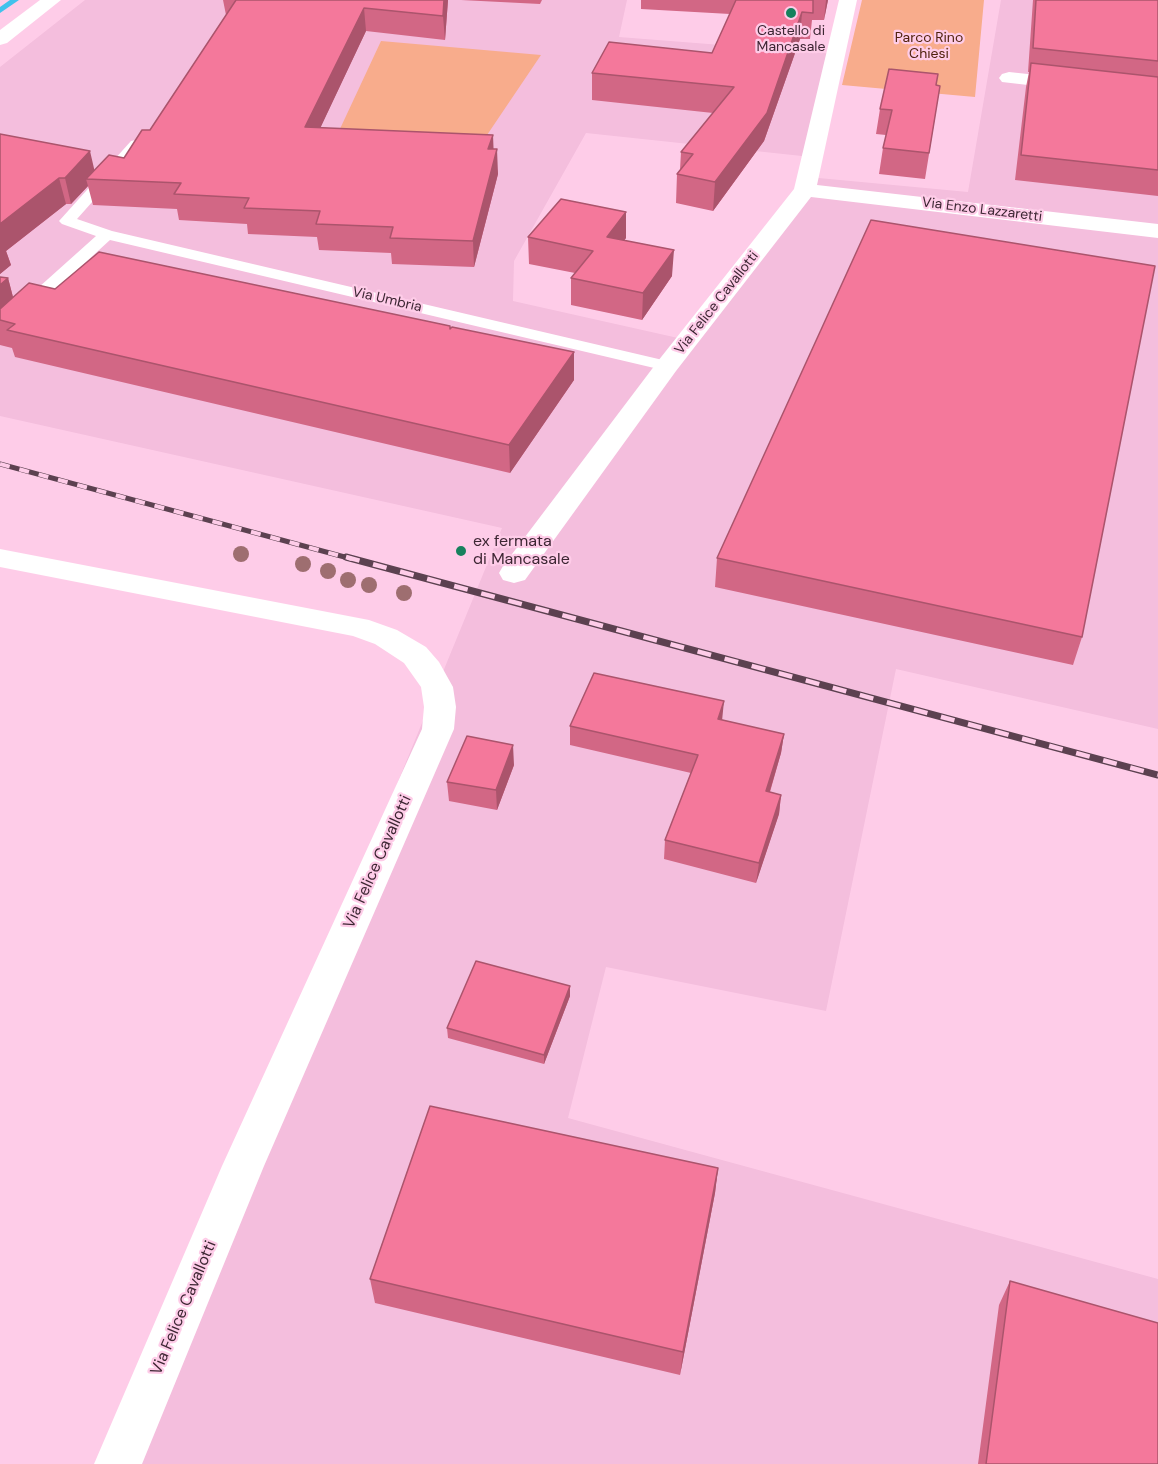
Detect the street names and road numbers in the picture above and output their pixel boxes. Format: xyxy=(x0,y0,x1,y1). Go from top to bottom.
street label: Via Enzo Lazzaretti xyxy=(921,194,1043,226)
street label: Via Felice Cavallotti xyxy=(672,248,762,358)
street label: Via Umbria xyxy=(351,284,423,316)
street label: Via Felice Cavallotti xyxy=(340,792,416,932)
street label: Via Felice Cavallotti xyxy=(147,1238,221,1378)

